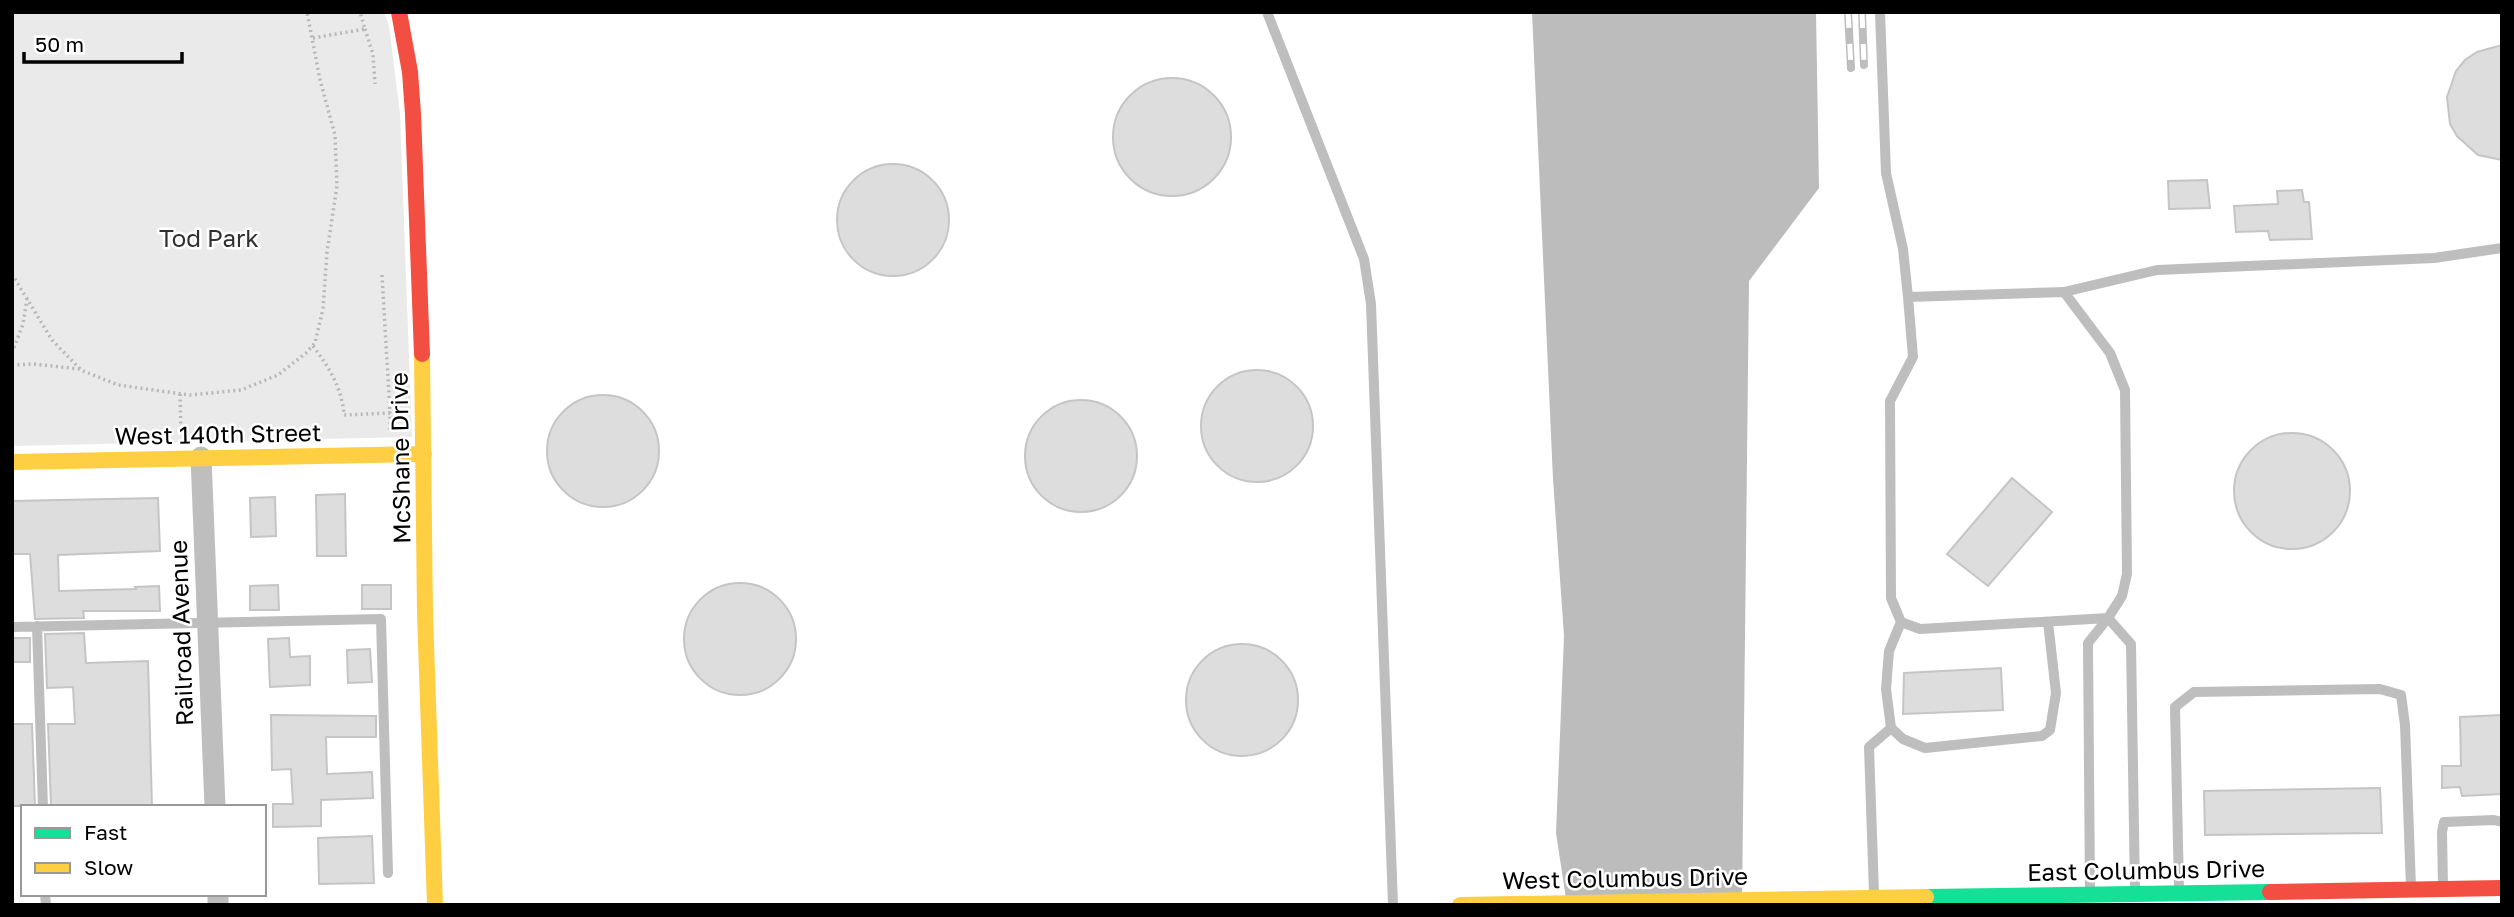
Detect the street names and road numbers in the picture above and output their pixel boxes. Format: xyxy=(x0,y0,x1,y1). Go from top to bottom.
street label: McShane Drive xyxy=(384,372,415,544)
street label: West 140th Street xyxy=(114,417,322,450)
street label: Railroad Avenue xyxy=(163,539,198,727)
street label: East Columbus Drive xyxy=(2027,853,2265,886)
street label: West Columbus Drive xyxy=(1502,861,1748,894)

